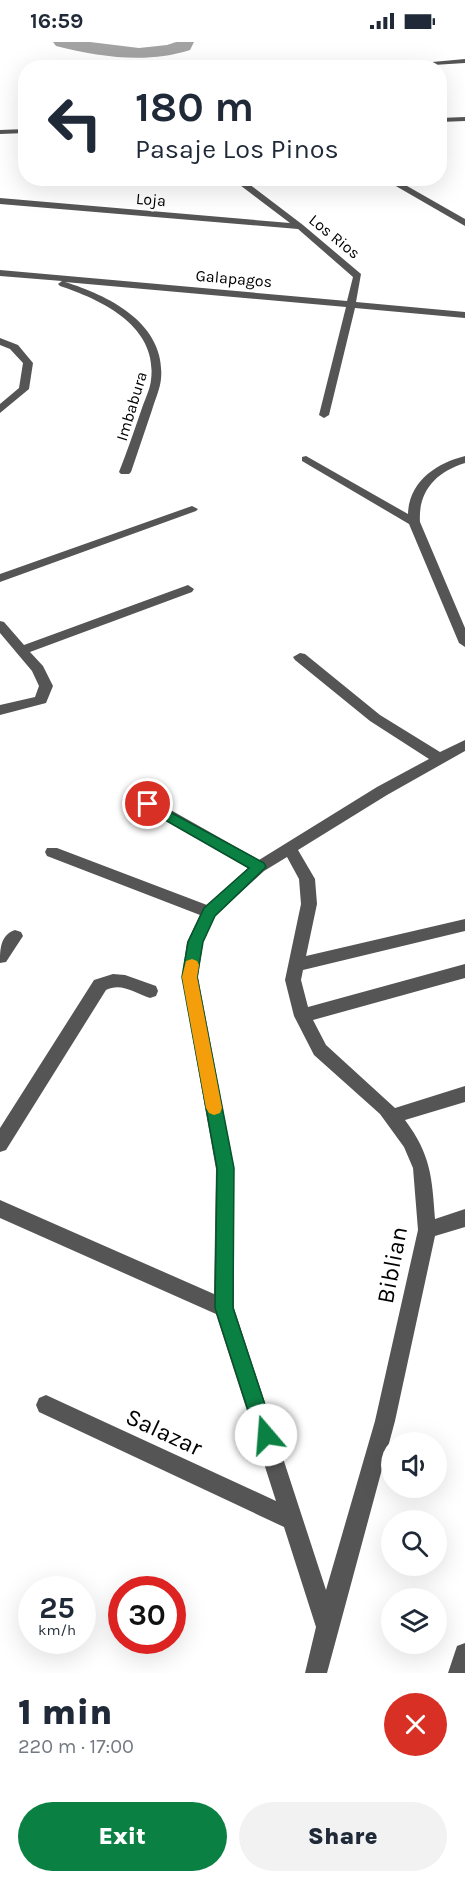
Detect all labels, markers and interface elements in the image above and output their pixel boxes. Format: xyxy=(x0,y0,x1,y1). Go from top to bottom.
text: 16:59 xyxy=(30,8,83,34)
text: 180 m xyxy=(135,82,254,132)
icon: left xyxy=(36,84,114,162)
text: Pasaje Los Pinos xyxy=(135,133,339,165)
street label: Loja xyxy=(135,189,167,210)
street label: Los Rios xyxy=(305,210,364,263)
street label: Galapagos xyxy=(195,266,273,291)
street label: Imbabura xyxy=(112,369,151,443)
pin xyxy=(122,778,173,829)
icon: arrive xyxy=(131,787,164,820)
street label: Biblian xyxy=(371,1224,413,1306)
street label: Salazar xyxy=(121,1402,207,1462)
position arrow xyxy=(234,1403,298,1467)
map controls xyxy=(381,1432,447,1654)
button: sound xyxy=(381,1432,447,1498)
button: search xyxy=(381,1510,447,1576)
speed limit sign: 30 xyxy=(108,1576,186,1654)
button: layers xyxy=(381,1588,447,1654)
text: 25 xyxy=(39,1590,75,1626)
text: km/h xyxy=(38,1621,76,1639)
text: 1 min xyxy=(18,1691,112,1733)
button: close xyxy=(384,1693,447,1756)
text: 220 m · 17:00 xyxy=(18,1735,134,1758)
button: Exit xyxy=(18,1802,227,1871)
button: Share xyxy=(239,1802,447,1871)

